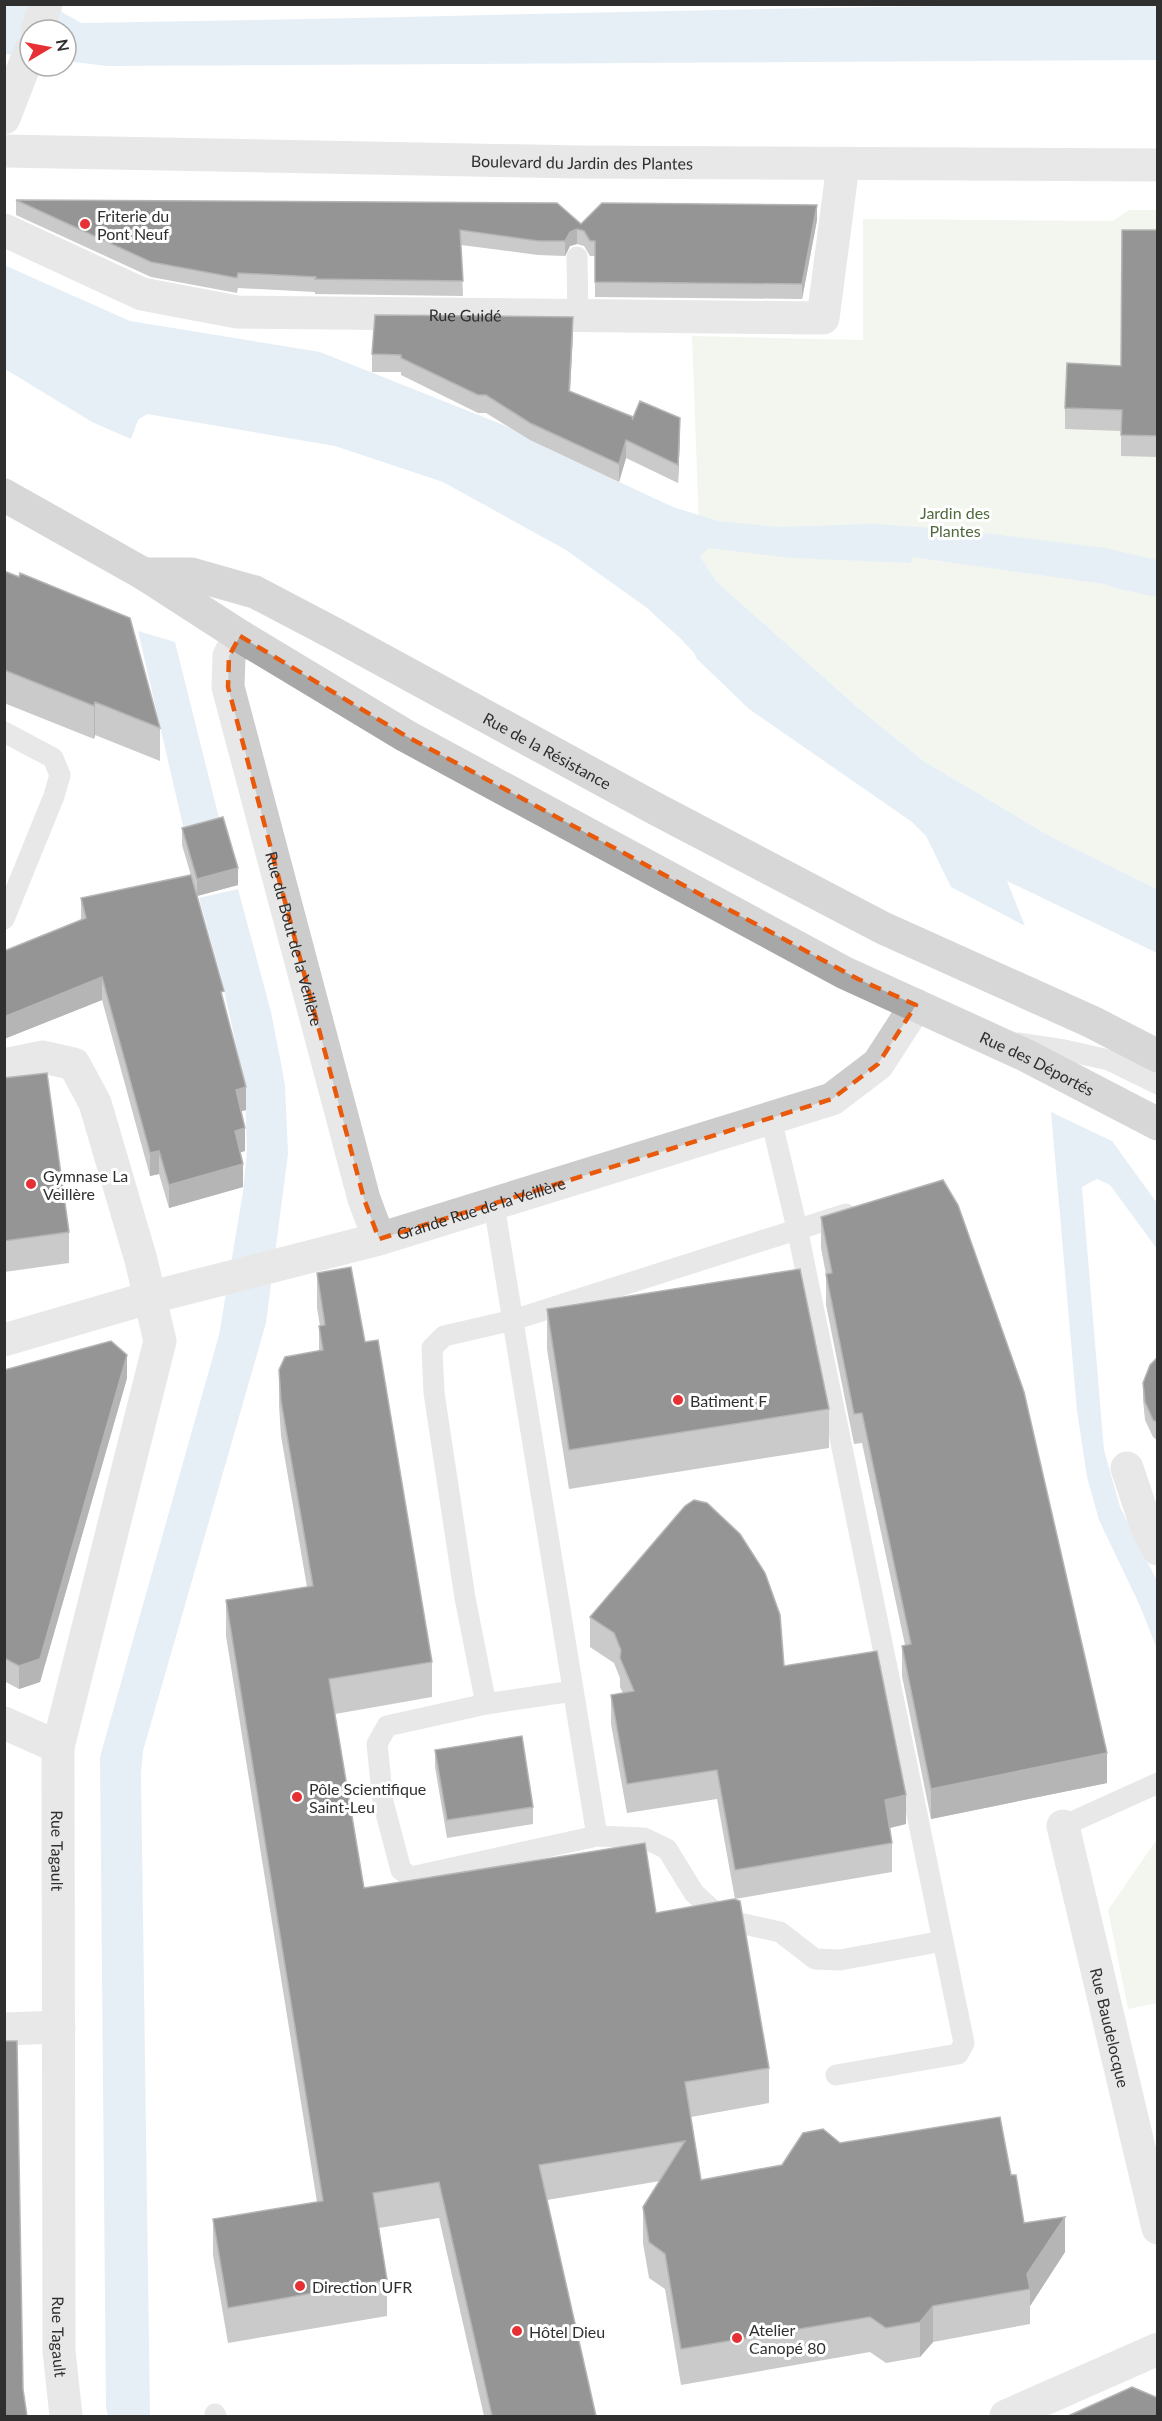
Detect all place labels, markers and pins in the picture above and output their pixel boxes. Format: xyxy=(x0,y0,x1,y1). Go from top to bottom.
place label: Friterie du Pont Neuf xyxy=(97,206,169,243)
marker: Friterie du Pont Neuf xyxy=(78,217,92,231)
place label: Gymnase La Veillère xyxy=(43,1166,128,1203)
marker: Gymnase La Veillère xyxy=(24,1177,38,1191)
place label: Batiment F xyxy=(690,1391,767,1410)
marker: Batiment F xyxy=(671,1393,685,1407)
place label: Pôle Scientifique Saint-Leu xyxy=(309,1779,426,1816)
marker: Pôle Scientifique Saint-Leu xyxy=(290,1790,304,1804)
place label: Direction UFR xyxy=(312,2277,412,2296)
marker: Direction UFR xyxy=(293,2279,307,2293)
place label: Atelier Canopé 80 xyxy=(749,2320,826,2357)
place label: Hôtel Dieu xyxy=(529,2322,605,2341)
marker: Hôtel Dieu xyxy=(510,2324,524,2338)
marker: Atelier Canopé 80 xyxy=(730,2331,744,2345)

